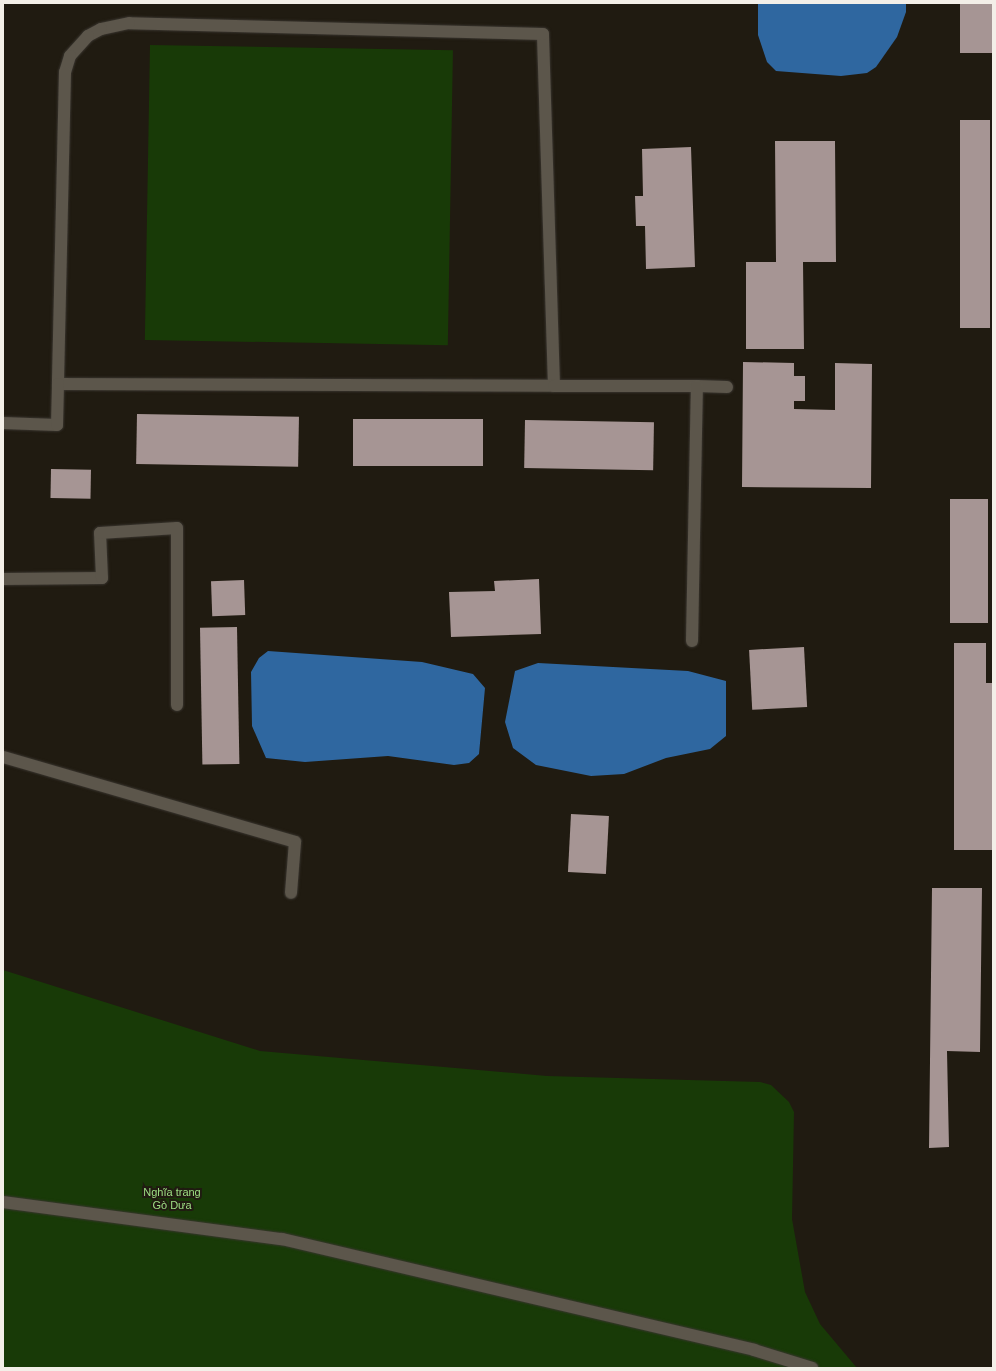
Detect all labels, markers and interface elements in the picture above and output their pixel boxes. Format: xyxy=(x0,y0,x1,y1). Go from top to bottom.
park label: Nghĩa trang Gò Dưa xyxy=(143,1186,201,1212)

